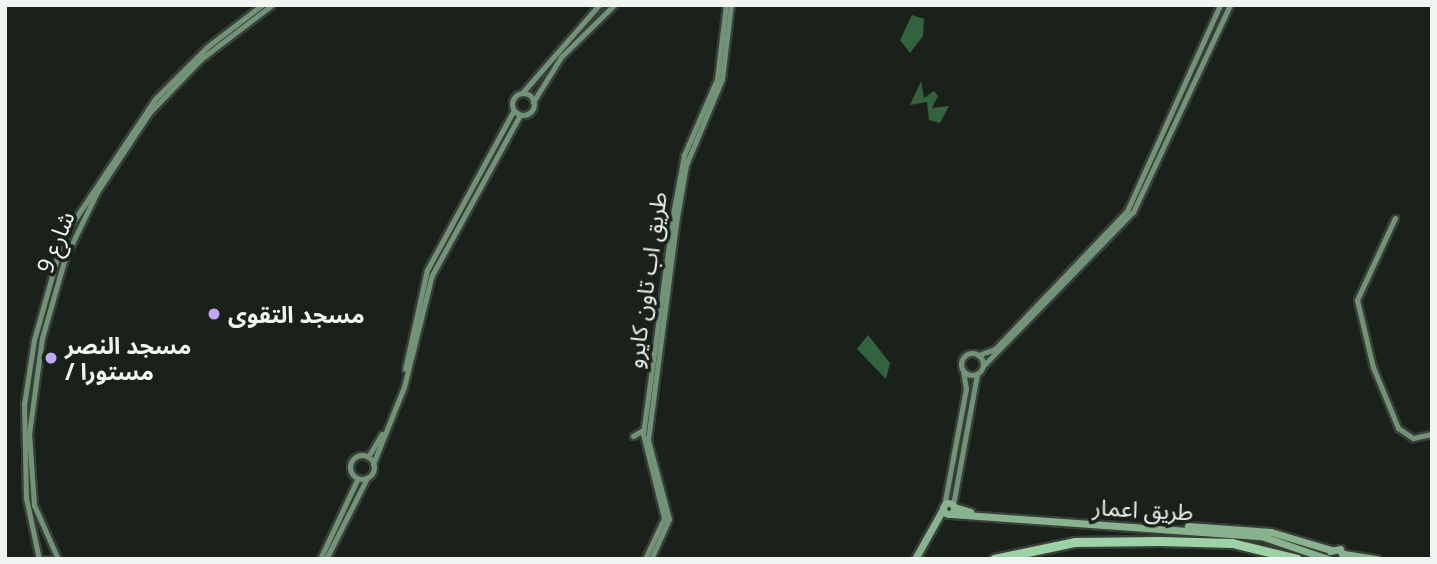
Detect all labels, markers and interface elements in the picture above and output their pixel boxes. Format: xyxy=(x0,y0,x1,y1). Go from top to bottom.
street label: طريق اب تاون كايرو xyxy=(620,190,672,370)
street label: شارع 9 xyxy=(30,207,80,277)
place label: مسجد التقوى xyxy=(228,300,365,328)
marker: مسجد التقوى xyxy=(206,306,222,322)
place label: مسجد النصر / مستورا xyxy=(65,331,191,385)
marker: مسجد النصر / مستورا xyxy=(43,350,59,366)
street label: طريق اعمار xyxy=(1092,493,1194,525)

